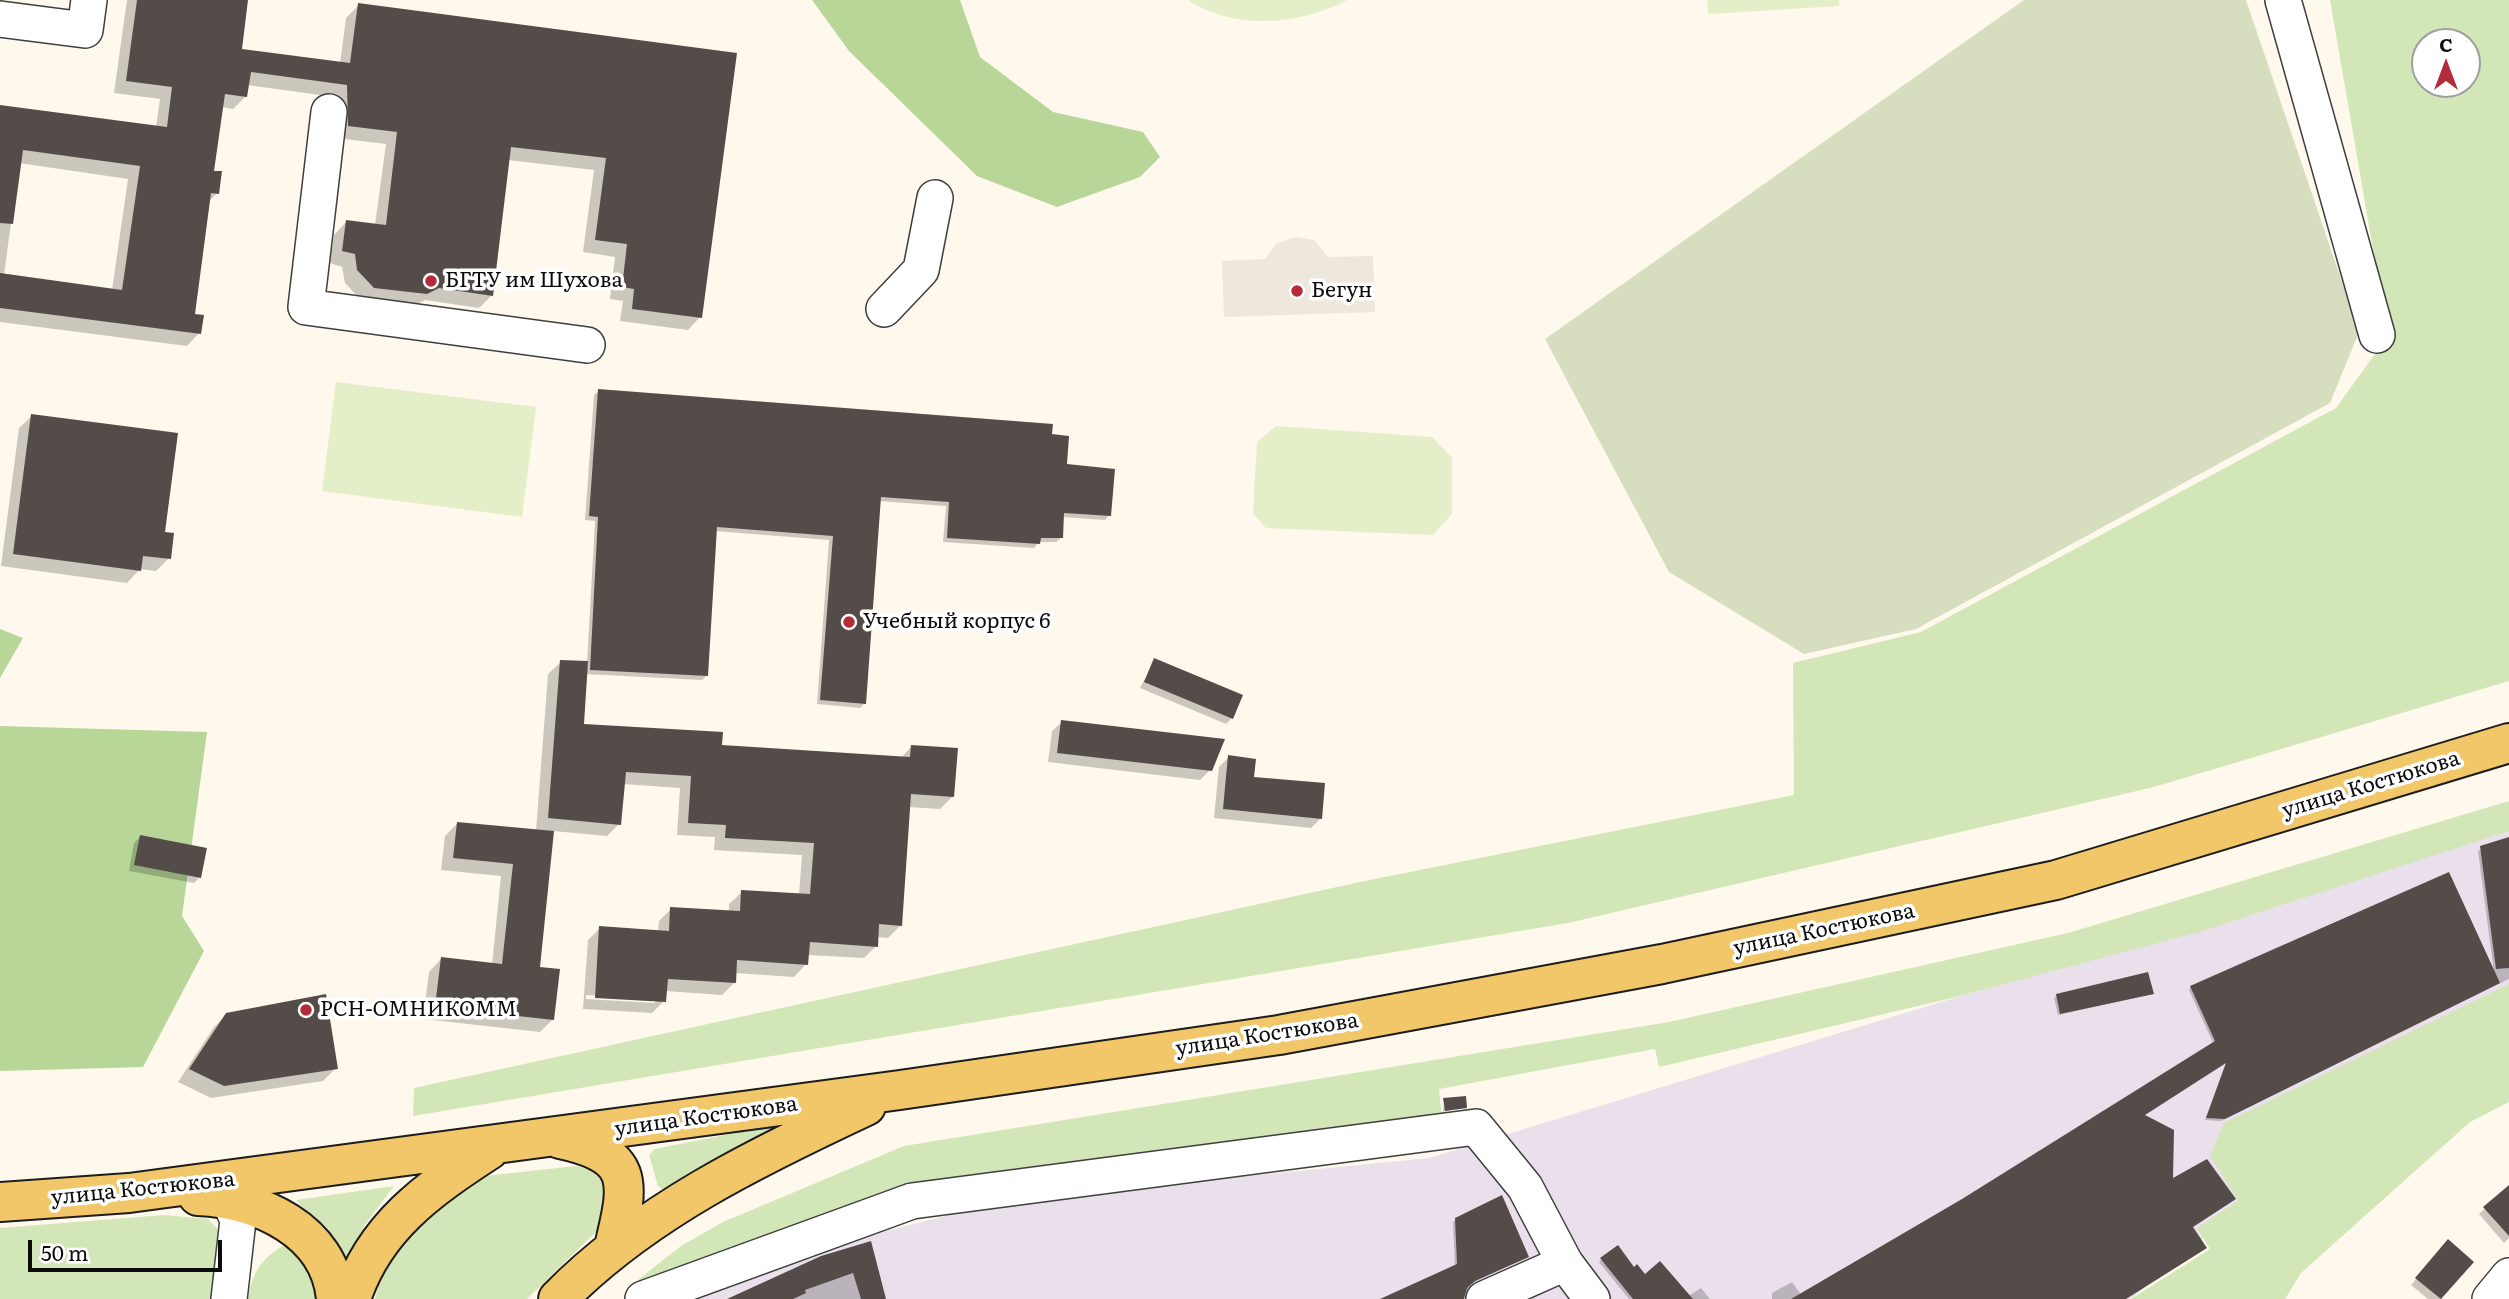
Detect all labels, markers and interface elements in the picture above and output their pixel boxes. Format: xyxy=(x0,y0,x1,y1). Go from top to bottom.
north arrow xyxy=(2411,28,2481,98)
text: С xyxy=(2439,30,2453,58)
place label: БГТУ им Шухова xyxy=(445,268,623,294)
marker: БГТУ им Шухова xyxy=(423,273,439,289)
place label: Бегун xyxy=(1311,278,1372,304)
marker: Бегун xyxy=(1289,283,1305,299)
place label: Учебный корпус 6 xyxy=(863,609,1051,635)
marker: Учебный корпус 6 xyxy=(841,614,857,630)
street label: улица Костюкова xyxy=(2279,746,2463,824)
street label: улица Костюкова xyxy=(1731,898,1917,962)
place label: РСН-ОМНИКОММ xyxy=(320,997,517,1023)
marker: РСН-ОМНИКОММ xyxy=(298,1002,314,1018)
street label: улица Костюкова xyxy=(1174,1008,1360,1062)
street label: улица Костюкова xyxy=(613,1092,799,1142)
street label: улица Костюкова xyxy=(50,1167,236,1211)
scale bar xyxy=(32,1226,226,1270)
text: 50 m xyxy=(41,1236,88,1267)

